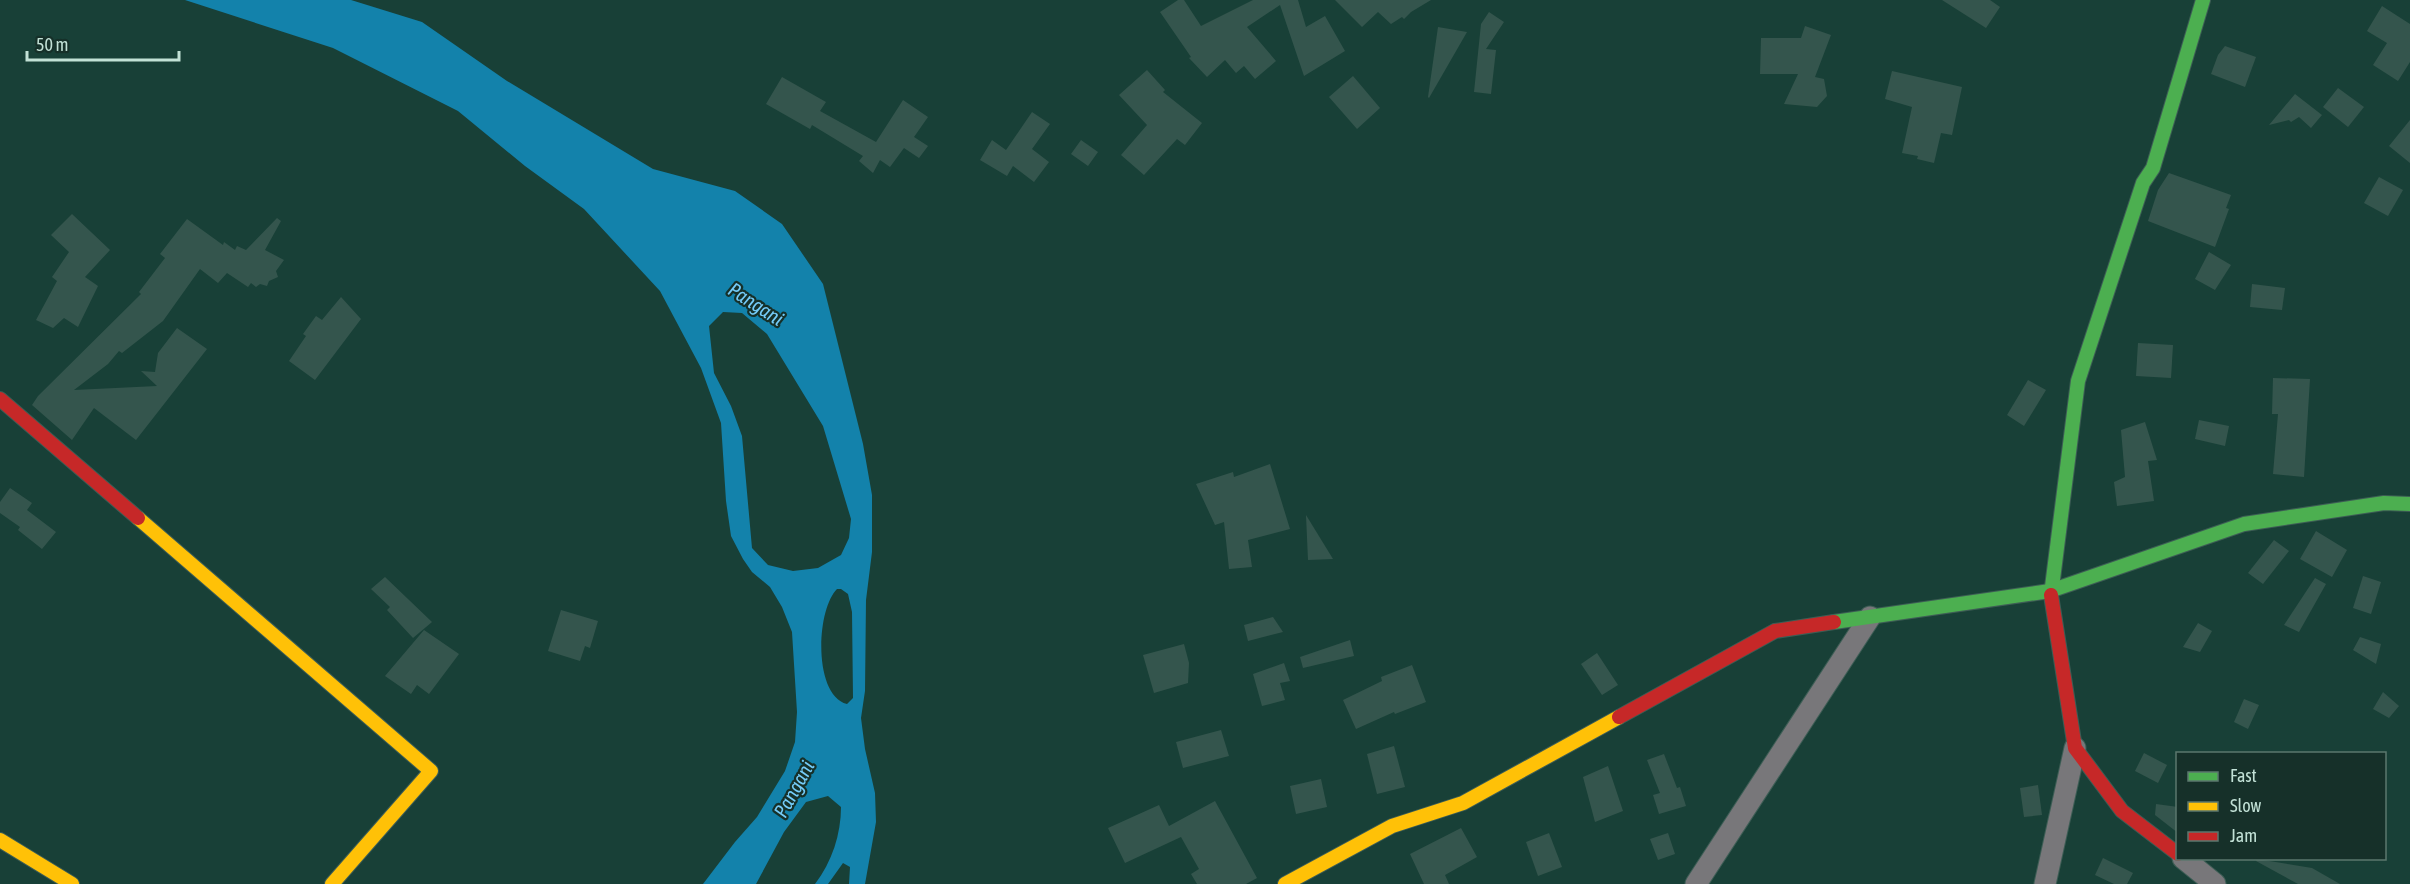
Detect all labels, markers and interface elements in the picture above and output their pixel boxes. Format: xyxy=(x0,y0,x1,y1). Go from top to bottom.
scale bar xyxy=(27,24,178,62)
text: 50 m xyxy=(36,34,68,55)
water label: Pangani xyxy=(724,277,789,330)
legend xyxy=(2176,752,2386,860)
water label: Pangani xyxy=(769,756,819,821)
text: Fast xyxy=(2230,765,2257,786)
text: Slow xyxy=(2230,795,2261,816)
text: Jam xyxy=(2230,825,2257,846)

